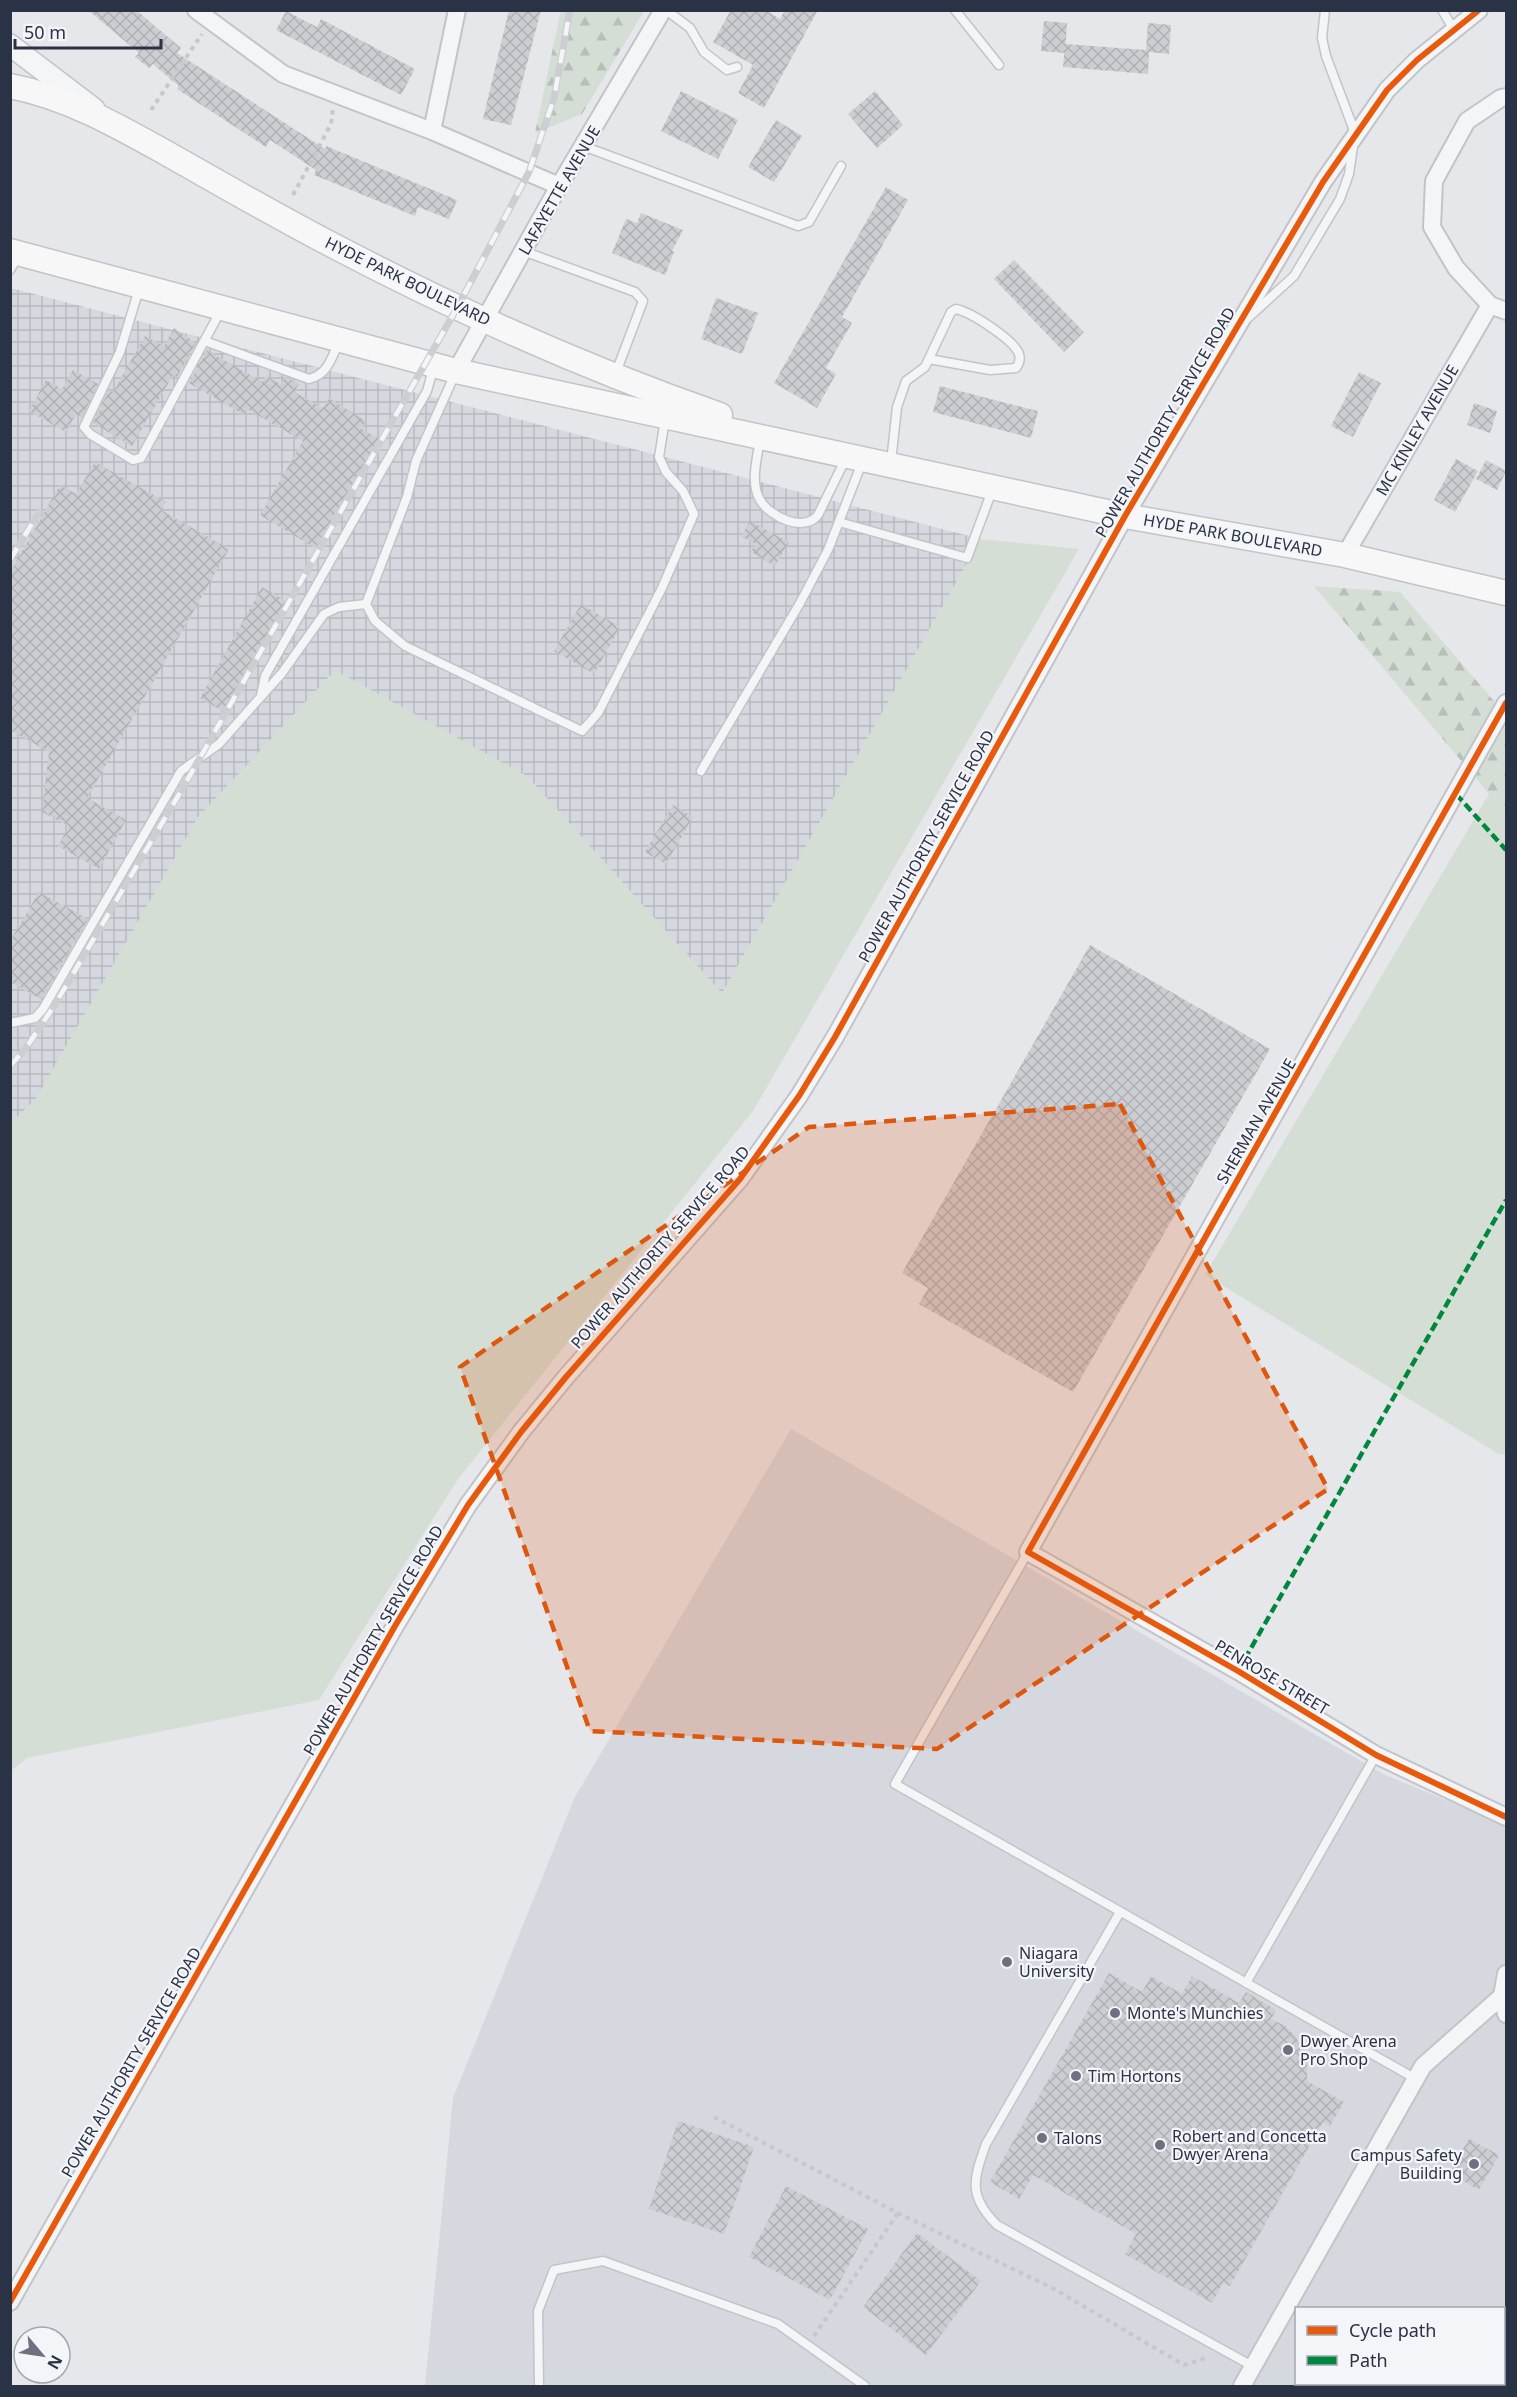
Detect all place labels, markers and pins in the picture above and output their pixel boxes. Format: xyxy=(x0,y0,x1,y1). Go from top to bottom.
place label: Niagara University xyxy=(1019,1942,1095,1982)
marker: Niagara University xyxy=(1000,1955,1014,1969)
place label: Monte's Munchies xyxy=(1127,2002,1263,2024)
marker: Monte's Munchies xyxy=(1108,2006,1122,2020)
place label: Dwyer Arena Pro Shop xyxy=(1300,2030,1397,2070)
marker: Dwyer Arena Pro Shop xyxy=(1281,2043,1295,2057)
place label: Tim Hortons xyxy=(1088,2065,1181,2087)
marker: Tim Hortons xyxy=(1069,2069,1083,2083)
place label: Robert and Concetta Dwyer Arena xyxy=(1172,2125,1327,2165)
place label: Talons xyxy=(1054,2127,1102,2149)
marker: Talons xyxy=(1035,2131,1049,2145)
marker: Robert and Concetta Dwyer Arena xyxy=(1153,2138,1167,2152)
place label: Campus Safety Building xyxy=(1350,2144,1463,2184)
marker: Campus Safety Building xyxy=(1467,2157,1481,2171)

